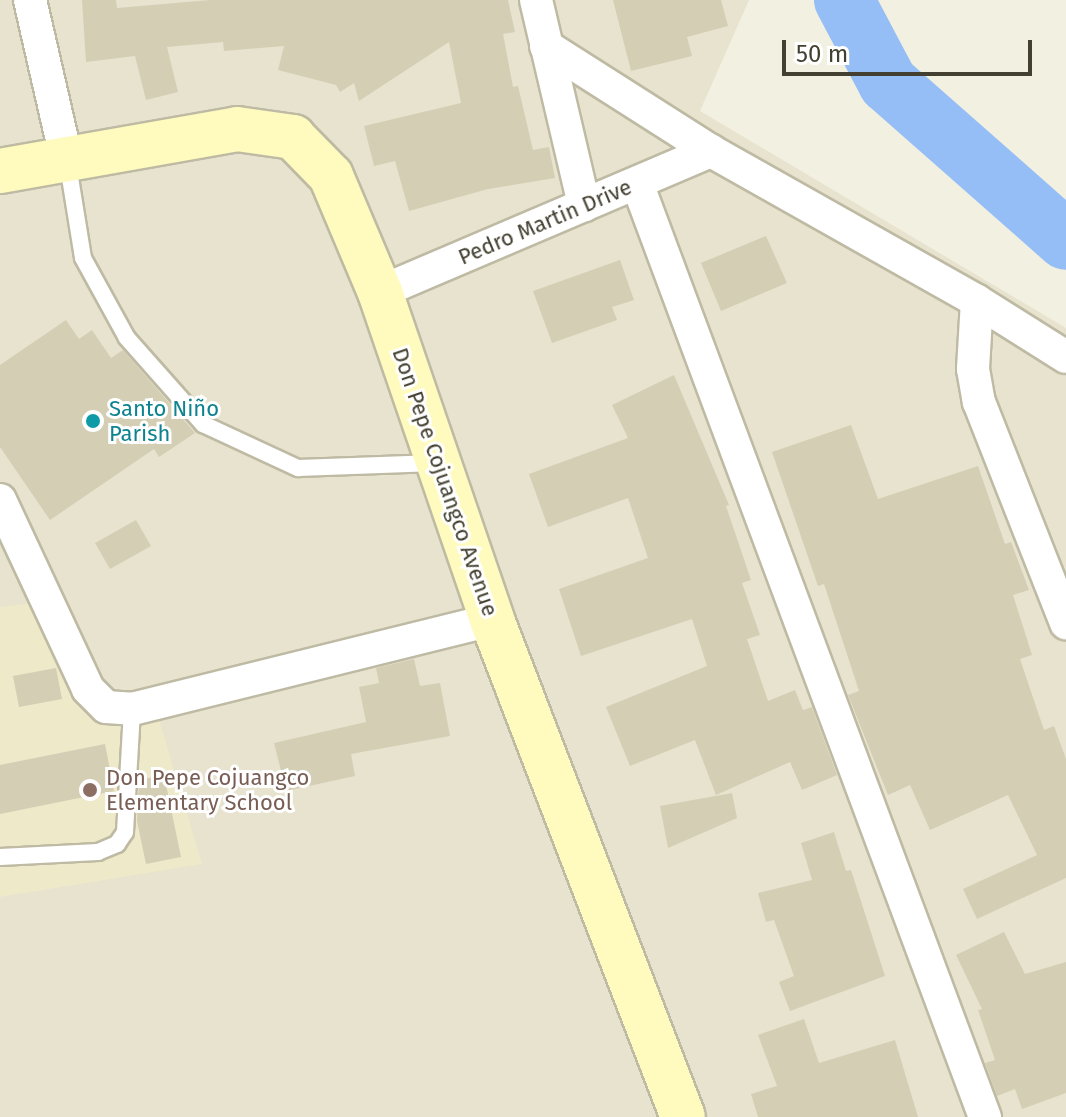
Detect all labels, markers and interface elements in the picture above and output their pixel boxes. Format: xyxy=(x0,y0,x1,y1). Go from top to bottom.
scale bar xyxy=(786,24,1036,74)
text: 50 m xyxy=(796,40,848,68)
street label: Pedro Martin Drive xyxy=(454,174,636,270)
street label: Don Pepe Cojuangco Avenue xyxy=(387,344,503,620)
place label: Santo Niño Parish xyxy=(109,395,219,446)
marker: Santo Niño Parish xyxy=(84,412,102,430)
place label: Don Pepe Cojuangco Elementary School xyxy=(106,764,309,816)
marker: Don Pepe Cojuangco Elementary School xyxy=(81,781,99,799)

